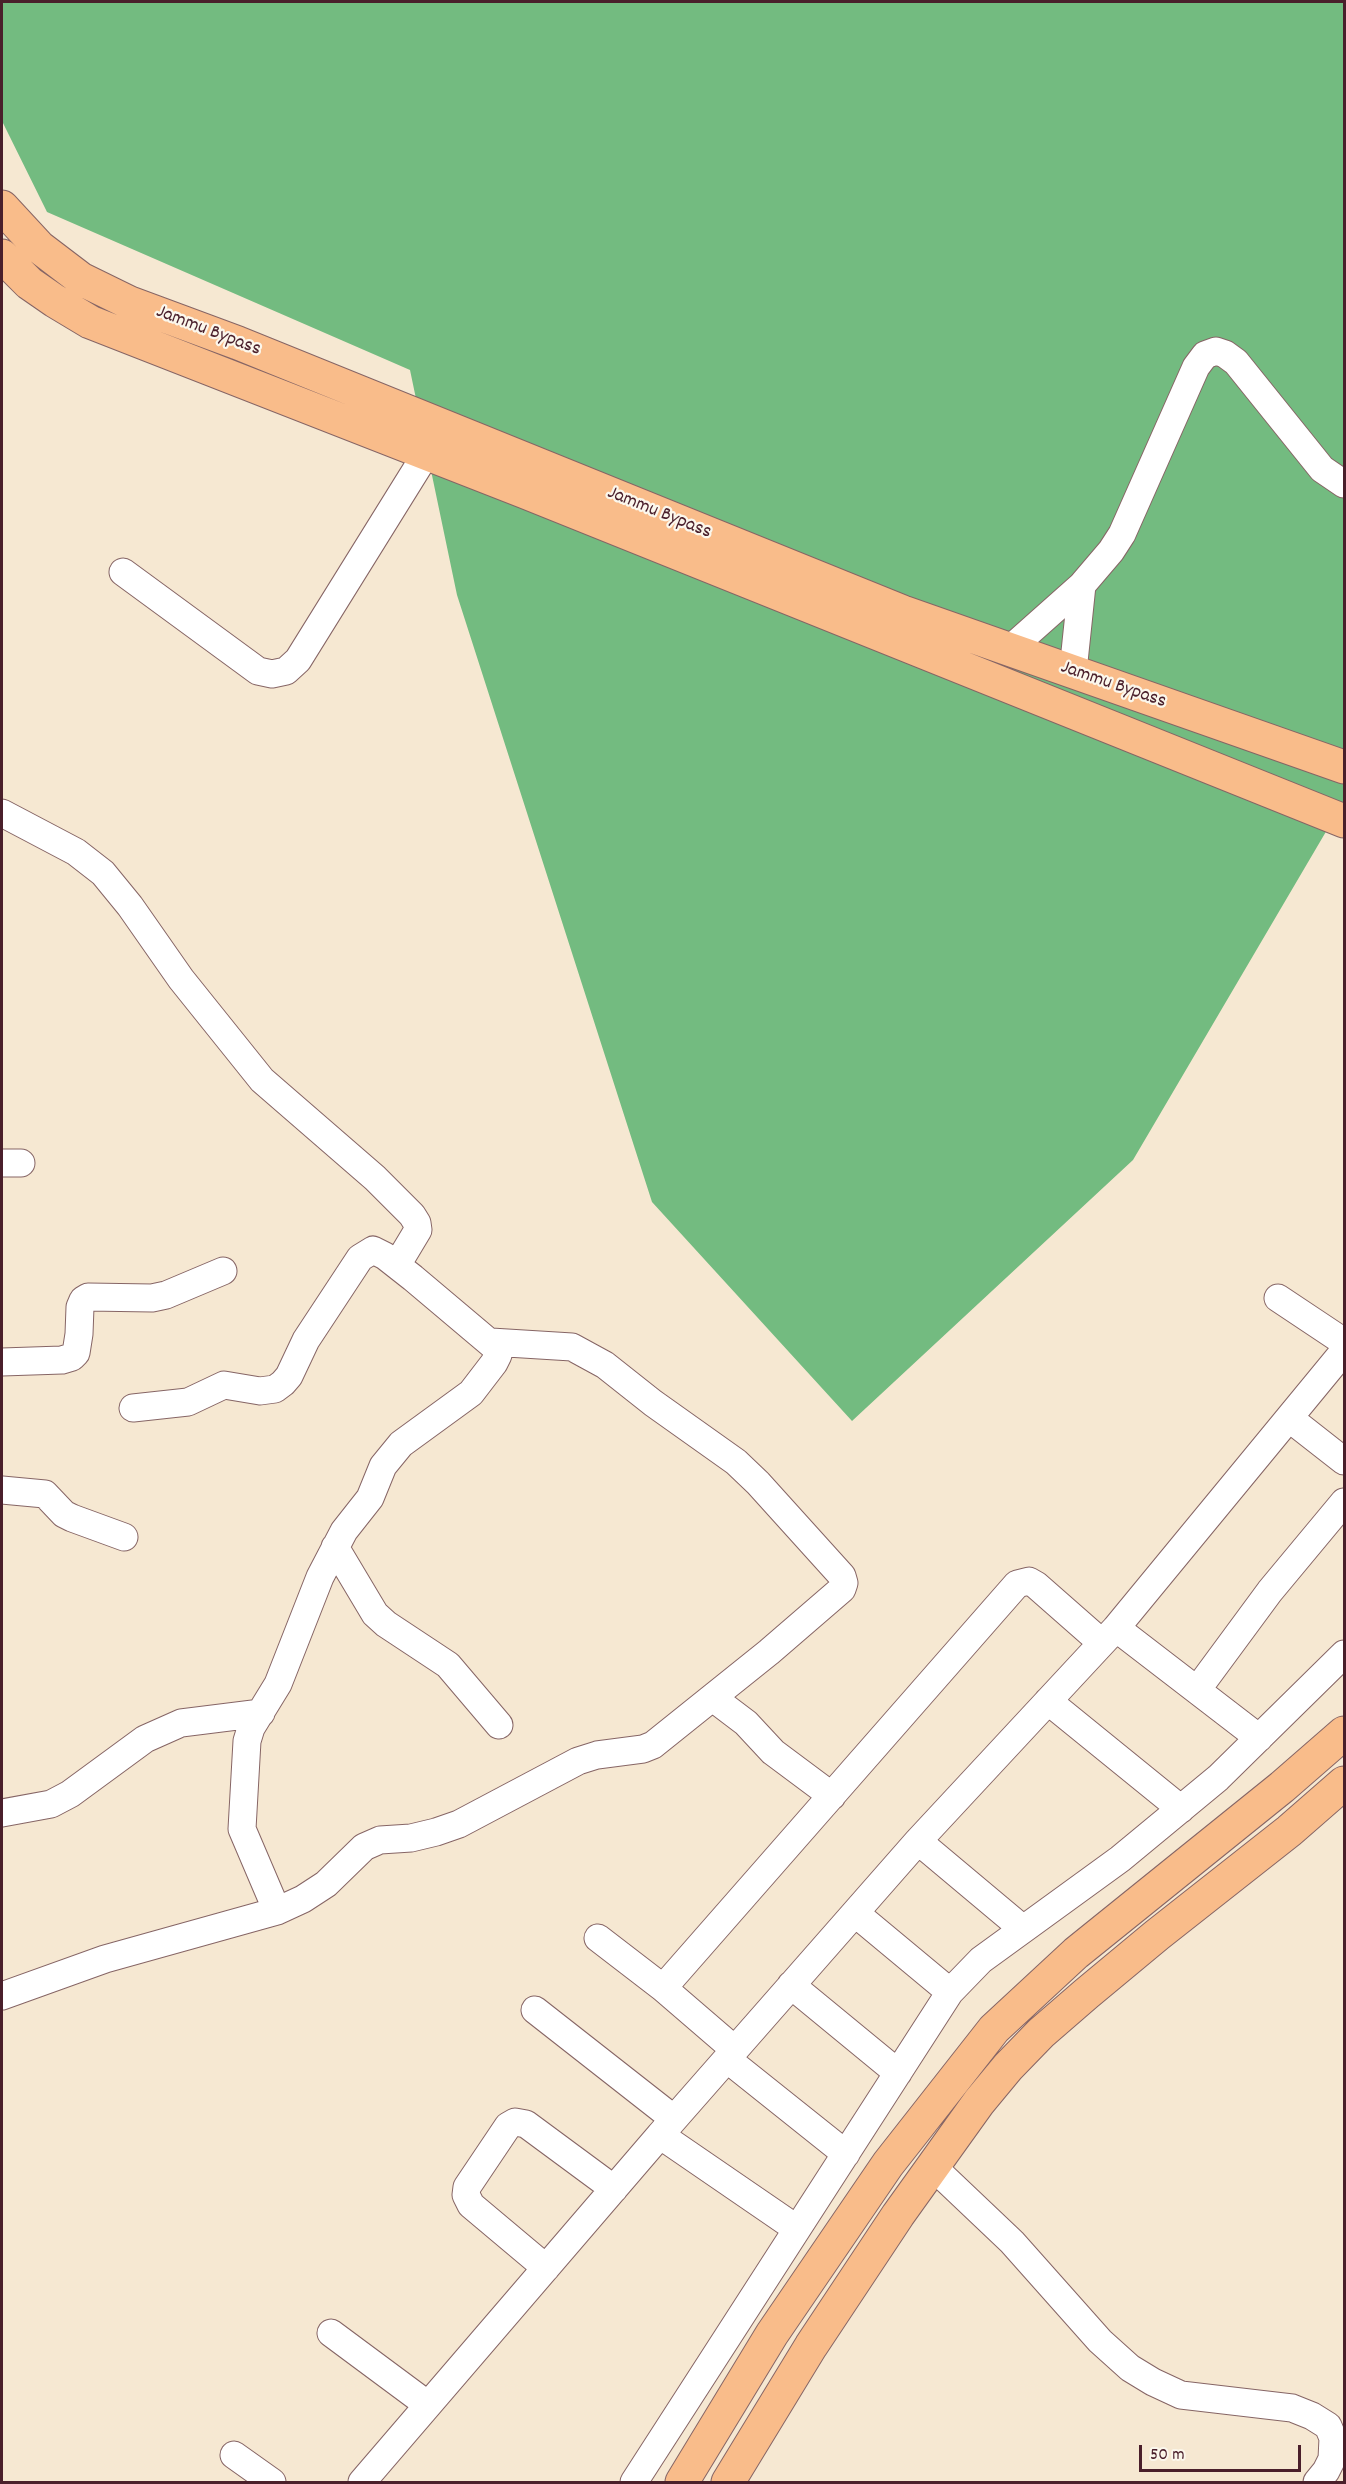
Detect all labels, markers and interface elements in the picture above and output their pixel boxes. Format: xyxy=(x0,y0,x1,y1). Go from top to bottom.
street label: Jammu Bypass xyxy=(152,301,264,363)
street label: Jammu Bypass xyxy=(603,482,715,546)
street label: Jammu Bypass xyxy=(1057,657,1169,715)
scale bar xyxy=(1142,2433,1304,2471)
text: 50 m xyxy=(1150,2443,1185,2468)

